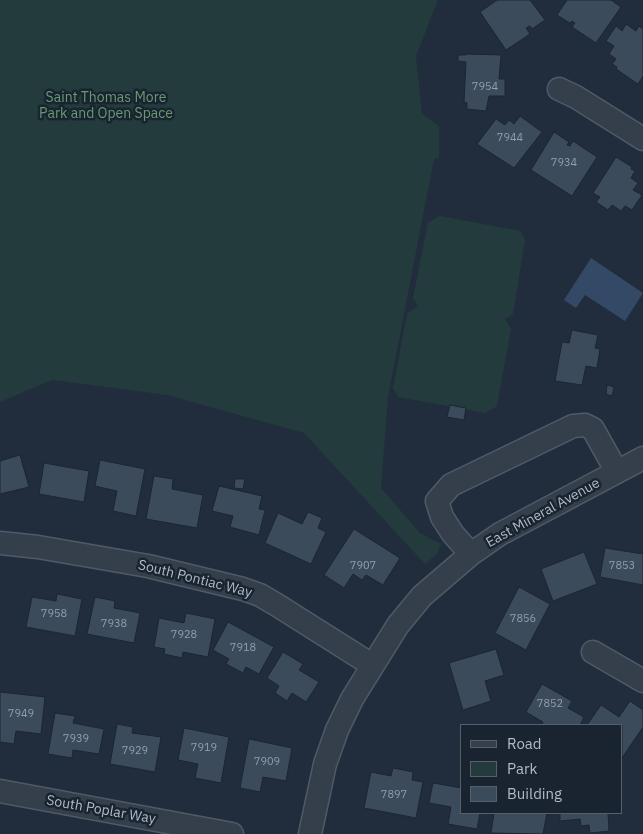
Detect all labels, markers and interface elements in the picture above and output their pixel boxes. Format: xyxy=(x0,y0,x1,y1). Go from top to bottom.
house number: 7954 xyxy=(472,80,498,94)
park label: Saint Thomas More Park and Open Space xyxy=(39,90,173,122)
house number: 7944 xyxy=(497,131,523,145)
house number: 7934 xyxy=(551,156,577,170)
street label: East Mineral Avenue xyxy=(483,475,603,551)
street label: South Pontiac Way xyxy=(136,557,254,601)
house number: 7907 xyxy=(350,559,376,573)
house number: 7853 xyxy=(609,559,635,573)
house number: 7958 xyxy=(41,607,67,621)
house number: 7856 xyxy=(510,612,536,626)
house number: 7938 xyxy=(101,617,127,631)
house number: 7928 xyxy=(171,628,197,642)
house number: 7918 xyxy=(230,641,256,655)
house number: 7852 xyxy=(537,697,563,711)
house number: 7949 xyxy=(8,707,34,721)
legend xyxy=(460,724,623,814)
house number: 7939 xyxy=(63,732,89,746)
text: Road xyxy=(507,734,542,753)
house number: 7919 xyxy=(191,741,217,755)
house number: 7929 xyxy=(122,744,148,758)
house number: 7909 xyxy=(254,755,280,769)
text: Park xyxy=(507,759,537,778)
text: Building xyxy=(507,784,562,803)
house number: 7897 xyxy=(381,788,407,802)
street label: South Poplar Way xyxy=(45,792,157,828)

